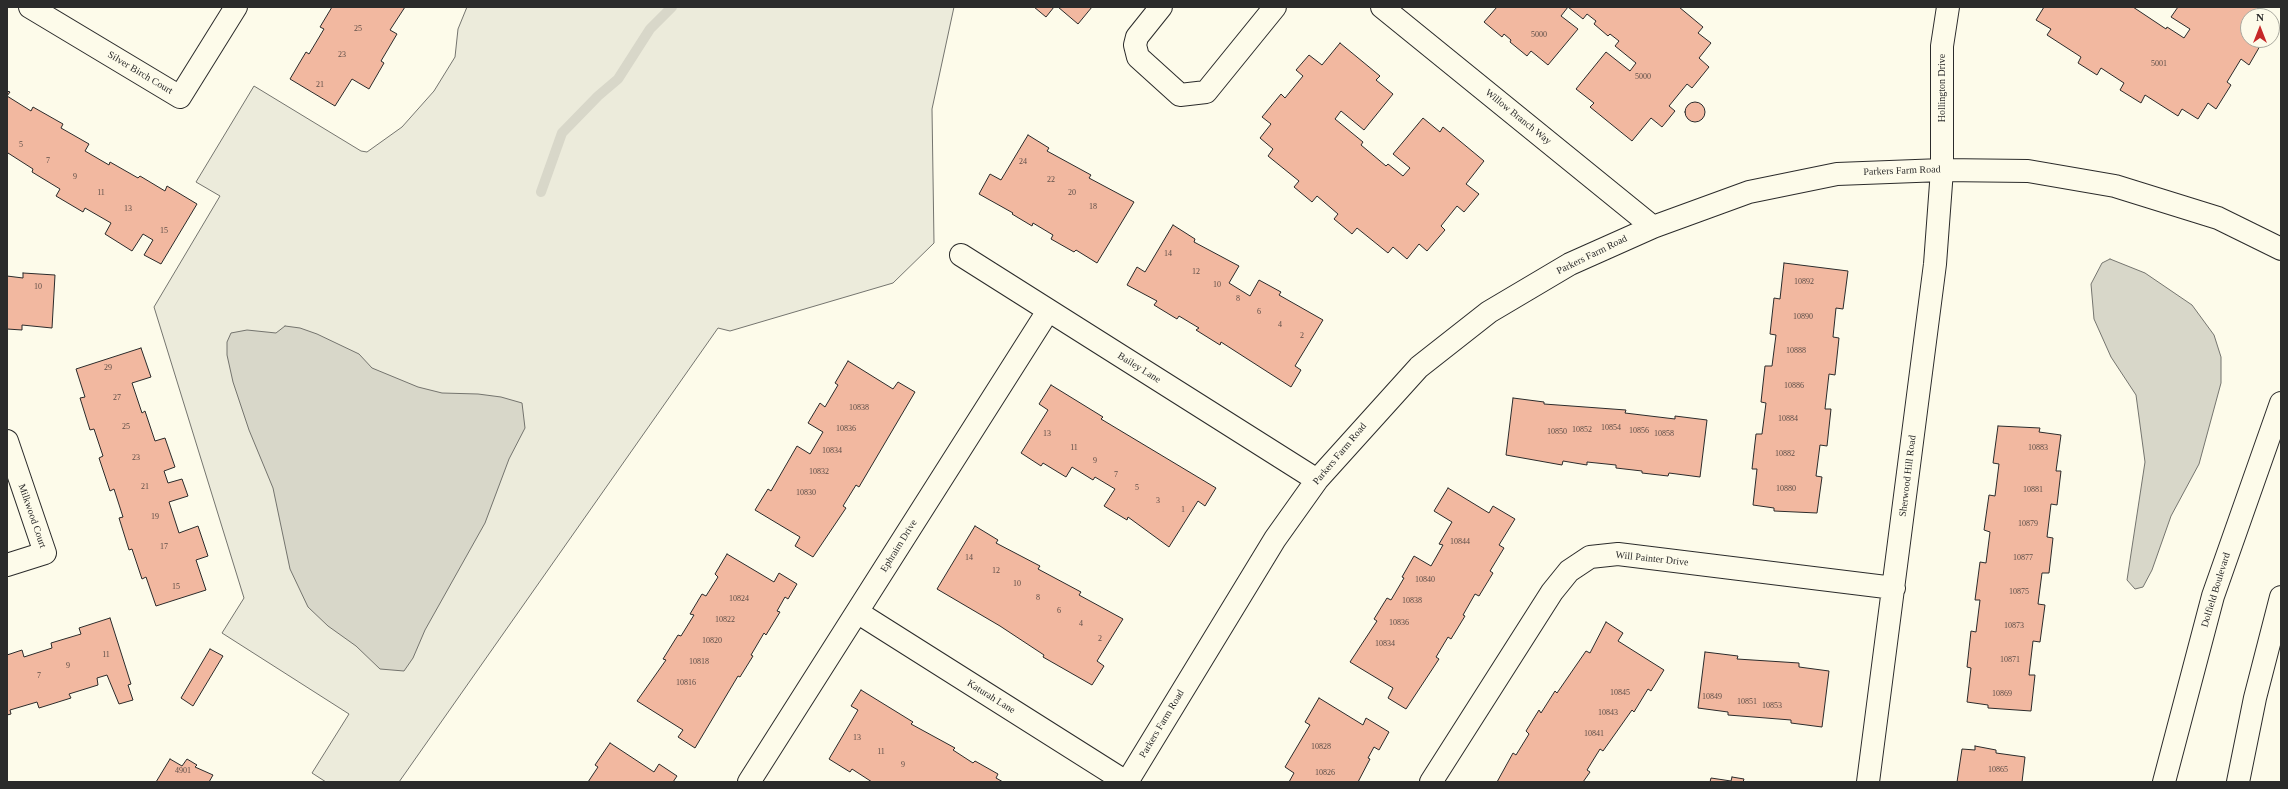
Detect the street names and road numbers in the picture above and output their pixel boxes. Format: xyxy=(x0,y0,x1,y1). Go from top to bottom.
street label: Silver Birch Court xyxy=(105,49,175,97)
street label: Hollington Drive xyxy=(1936,54,1948,122)
street label: Willow Branch Way xyxy=(1483,87,1553,147)
street label: Parkers Farm Road xyxy=(1863,164,1941,178)
street label: Parkers Farm Road xyxy=(1555,233,1629,277)
street label: Bailey Lane xyxy=(1115,350,1163,386)
street label: Parkers Farm Road xyxy=(1311,421,1369,487)
street label: Sherwood Hill Road xyxy=(1897,434,1919,518)
street label: Milkwood Court xyxy=(15,482,49,550)
street label: Ephraim Drive xyxy=(878,518,920,574)
street label: Will Painter Drive xyxy=(1615,549,1689,569)
street label: Dolfield Boulevard xyxy=(2199,551,2233,629)
street label: Katurah Lane xyxy=(965,677,1017,717)
street label: Parkers Farm Road xyxy=(1137,688,1187,760)

